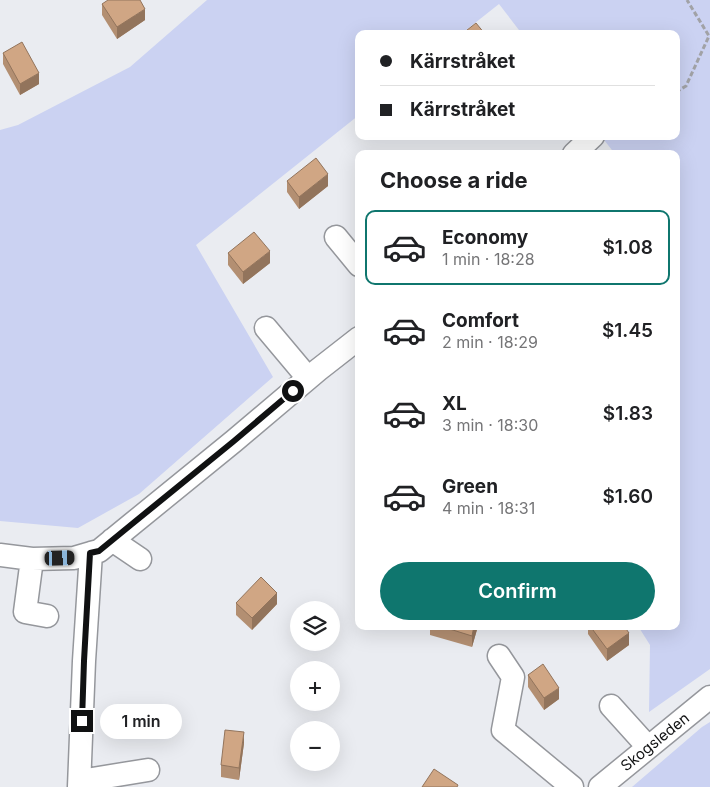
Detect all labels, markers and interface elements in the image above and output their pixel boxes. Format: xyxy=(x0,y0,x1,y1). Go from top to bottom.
text: Kärrstråket xyxy=(410,50,515,73)
text: Kärrstråket xyxy=(410,98,515,121)
text: Choose a ride xyxy=(380,167,528,193)
icon: car xyxy=(382,225,427,270)
text: Economy xyxy=(442,226,528,249)
text: $1.08 xyxy=(602,236,653,259)
text: 1 min · 18:28 xyxy=(442,249,535,269)
icon: car xyxy=(382,308,427,353)
text: Comfort xyxy=(442,309,519,332)
text: $1.45 xyxy=(602,319,653,342)
text: 2 min · 18:29 xyxy=(442,332,538,352)
route start xyxy=(282,380,304,402)
icon: car xyxy=(382,391,427,436)
text: XL xyxy=(442,392,467,415)
text: $1.83 xyxy=(603,402,653,425)
text: 3 min · 18:30 xyxy=(442,415,538,435)
icon: car xyxy=(382,474,427,519)
text: Green xyxy=(442,475,498,498)
text: $1.60 xyxy=(602,485,653,508)
text: 4 min · 18:31 xyxy=(442,498,535,518)
car xyxy=(44,550,75,566)
button: Confirm xyxy=(380,562,655,620)
map controls xyxy=(290,601,340,771)
button: layers xyxy=(290,601,340,651)
button: + xyxy=(290,661,340,711)
callout: 1 min xyxy=(100,704,182,738)
street label: Skogsleden xyxy=(617,708,693,775)
route end xyxy=(71,710,93,732)
text: 1 min xyxy=(121,711,161,731)
button: − xyxy=(290,721,340,771)

